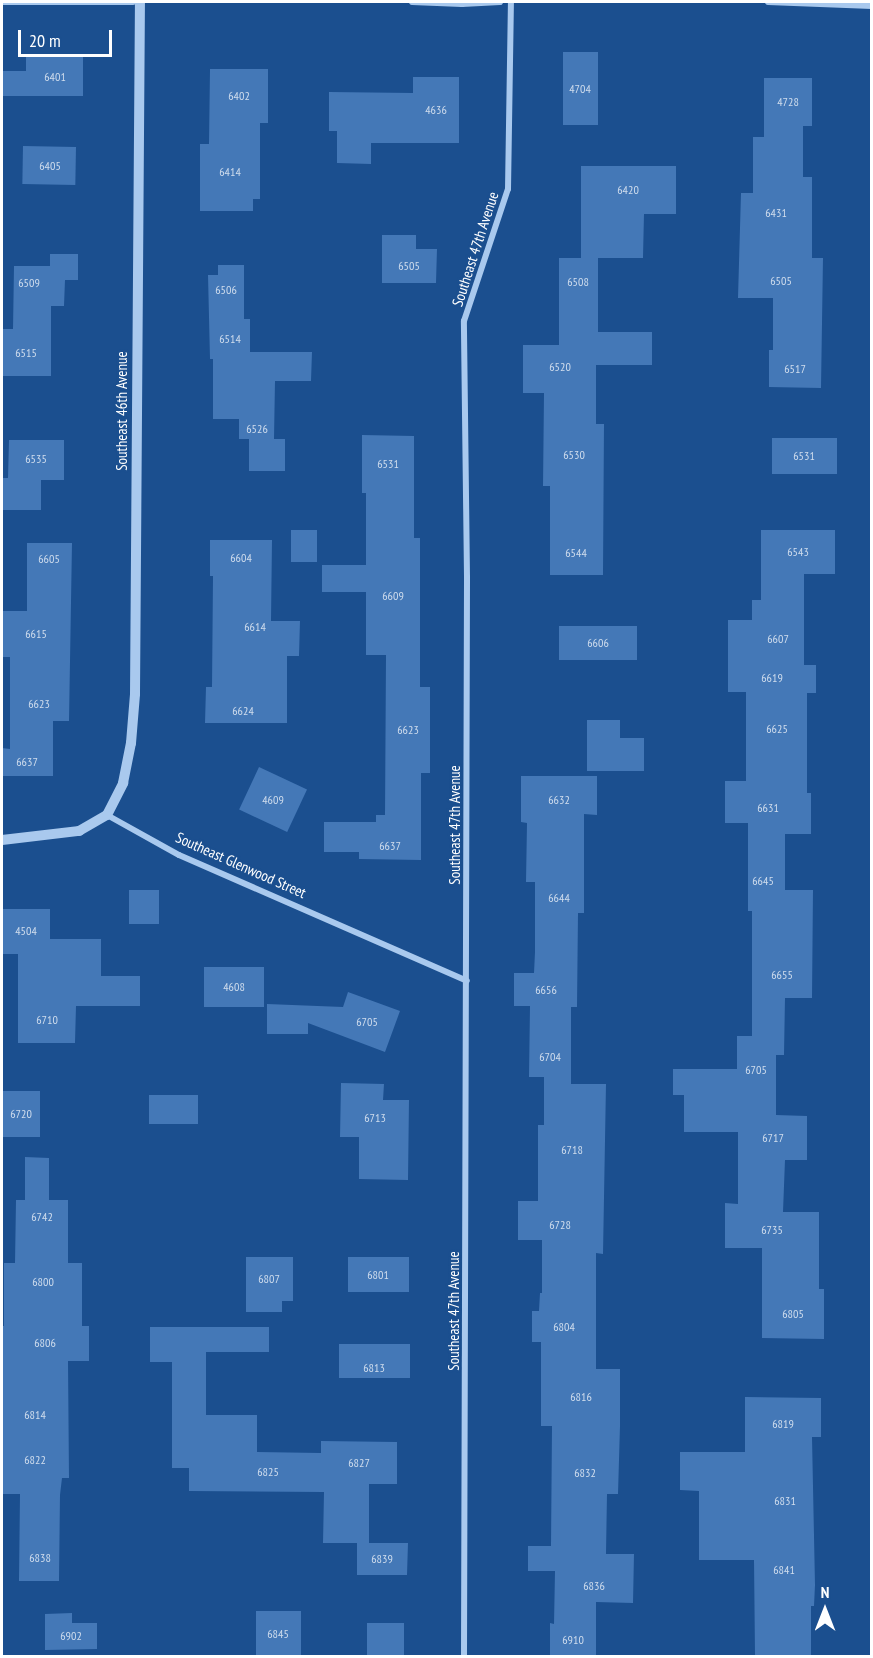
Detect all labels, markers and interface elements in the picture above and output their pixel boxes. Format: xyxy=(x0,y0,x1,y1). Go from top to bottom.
scale bar xyxy=(21,18,116,56)
text: 20 m xyxy=(29,29,61,52)
house number: 6401 xyxy=(44,70,66,84)
house number: 4704 xyxy=(569,82,591,96)
house number: 6402 xyxy=(228,89,250,103)
house number: 4728 xyxy=(777,95,799,109)
house number: 4636 xyxy=(425,103,447,117)
house number: 6405 xyxy=(39,159,61,173)
house number: 6414 xyxy=(219,165,241,179)
house number: 6420 xyxy=(617,183,639,197)
street label: Southeast 47th Avenue xyxy=(448,189,502,309)
house number: 6431 xyxy=(765,206,787,220)
house number: 6505 xyxy=(398,259,420,273)
house number: 6505 xyxy=(770,274,792,288)
house number: 6508 xyxy=(567,275,589,289)
house number: 6509 xyxy=(18,276,40,290)
house number: 6506 xyxy=(215,283,237,297)
house number: 6514 xyxy=(219,332,241,346)
house number: 6515 xyxy=(15,346,37,360)
street label: Southeast 46th Avenue xyxy=(113,351,131,471)
house number: 6520 xyxy=(549,360,571,374)
house number: 6517 xyxy=(784,362,806,376)
house number: 6526 xyxy=(246,422,268,436)
house number: 6530 xyxy=(563,448,585,462)
house number: 6531 xyxy=(793,449,815,463)
house number: 6535 xyxy=(25,452,47,466)
house number: 6531 xyxy=(377,457,399,471)
house number: 6543 xyxy=(787,545,809,559)
house number: 6544 xyxy=(565,546,587,560)
house number: 6604 xyxy=(230,551,252,565)
house number: 6605 xyxy=(38,552,60,566)
house number: 6609 xyxy=(382,589,404,603)
house number: 6614 xyxy=(244,620,266,634)
house number: 6615 xyxy=(25,627,47,641)
house number: 6607 xyxy=(767,632,789,646)
house number: 6606 xyxy=(587,636,609,650)
house number: 6619 xyxy=(761,671,783,685)
house number: 6623 xyxy=(28,697,50,711)
house number: 6624 xyxy=(232,704,254,718)
house number: 6625 xyxy=(766,722,788,736)
house number: 6623 xyxy=(397,723,419,737)
house number: 6637 xyxy=(16,755,38,769)
street label: Southeast 47th Avenue xyxy=(446,765,464,885)
house number: 4609 xyxy=(262,793,284,807)
house number: 6632 xyxy=(548,793,570,807)
house number: 6631 xyxy=(757,801,779,815)
street label: Southeast Glenwood Street xyxy=(173,828,309,902)
house number: 6637 xyxy=(379,839,401,853)
house number: 6645 xyxy=(752,874,774,888)
house number: 6644 xyxy=(548,891,570,905)
house number: 4504 xyxy=(15,924,37,938)
house number: 6655 xyxy=(771,968,793,982)
house number: 4608 xyxy=(223,980,245,994)
house number: 6656 xyxy=(535,983,557,997)
house number: 6710 xyxy=(36,1013,58,1027)
house number: 6705 xyxy=(356,1015,378,1029)
house number: 6704 xyxy=(539,1050,561,1064)
house number: 6705 xyxy=(745,1063,767,1077)
house number: 6720 xyxy=(10,1107,32,1121)
house number: 6713 xyxy=(364,1111,386,1125)
house number: 6717 xyxy=(762,1131,784,1145)
house number: 6718 xyxy=(561,1143,583,1157)
house number: 6742 xyxy=(31,1210,53,1224)
house number: 6728 xyxy=(549,1218,571,1232)
house number: 6735 xyxy=(761,1223,783,1237)
street label: Southeast 47th Avenue xyxy=(445,1251,463,1371)
house number: 6801 xyxy=(367,1268,389,1282)
house number: 6807 xyxy=(258,1272,280,1286)
house number: 6800 xyxy=(32,1275,54,1289)
house number: 6805 xyxy=(782,1307,804,1321)
house number: 6804 xyxy=(553,1320,575,1334)
house number: 6806 xyxy=(34,1336,56,1350)
house number: 6813 xyxy=(363,1361,385,1375)
house number: 6816 xyxy=(570,1390,592,1404)
house number: 6814 xyxy=(24,1408,46,1422)
house number: 6819 xyxy=(772,1417,794,1431)
house number: 6822 xyxy=(24,1453,46,1467)
house number: 6827 xyxy=(348,1456,370,1470)
house number: 6825 xyxy=(257,1465,279,1479)
house number: 6832 xyxy=(574,1466,596,1480)
house number: 6831 xyxy=(774,1494,796,1508)
house number: 6838 xyxy=(29,1551,51,1565)
house number: 6839 xyxy=(371,1552,393,1566)
house number: 6841 xyxy=(773,1563,795,1577)
house number: 6836 xyxy=(583,1579,605,1593)
north arrow xyxy=(795,1580,855,1640)
text: N xyxy=(821,1582,829,1602)
house number: 6845 xyxy=(267,1627,289,1641)
house number: 6902 xyxy=(60,1629,82,1643)
house number: 6910 xyxy=(562,1633,584,1647)

